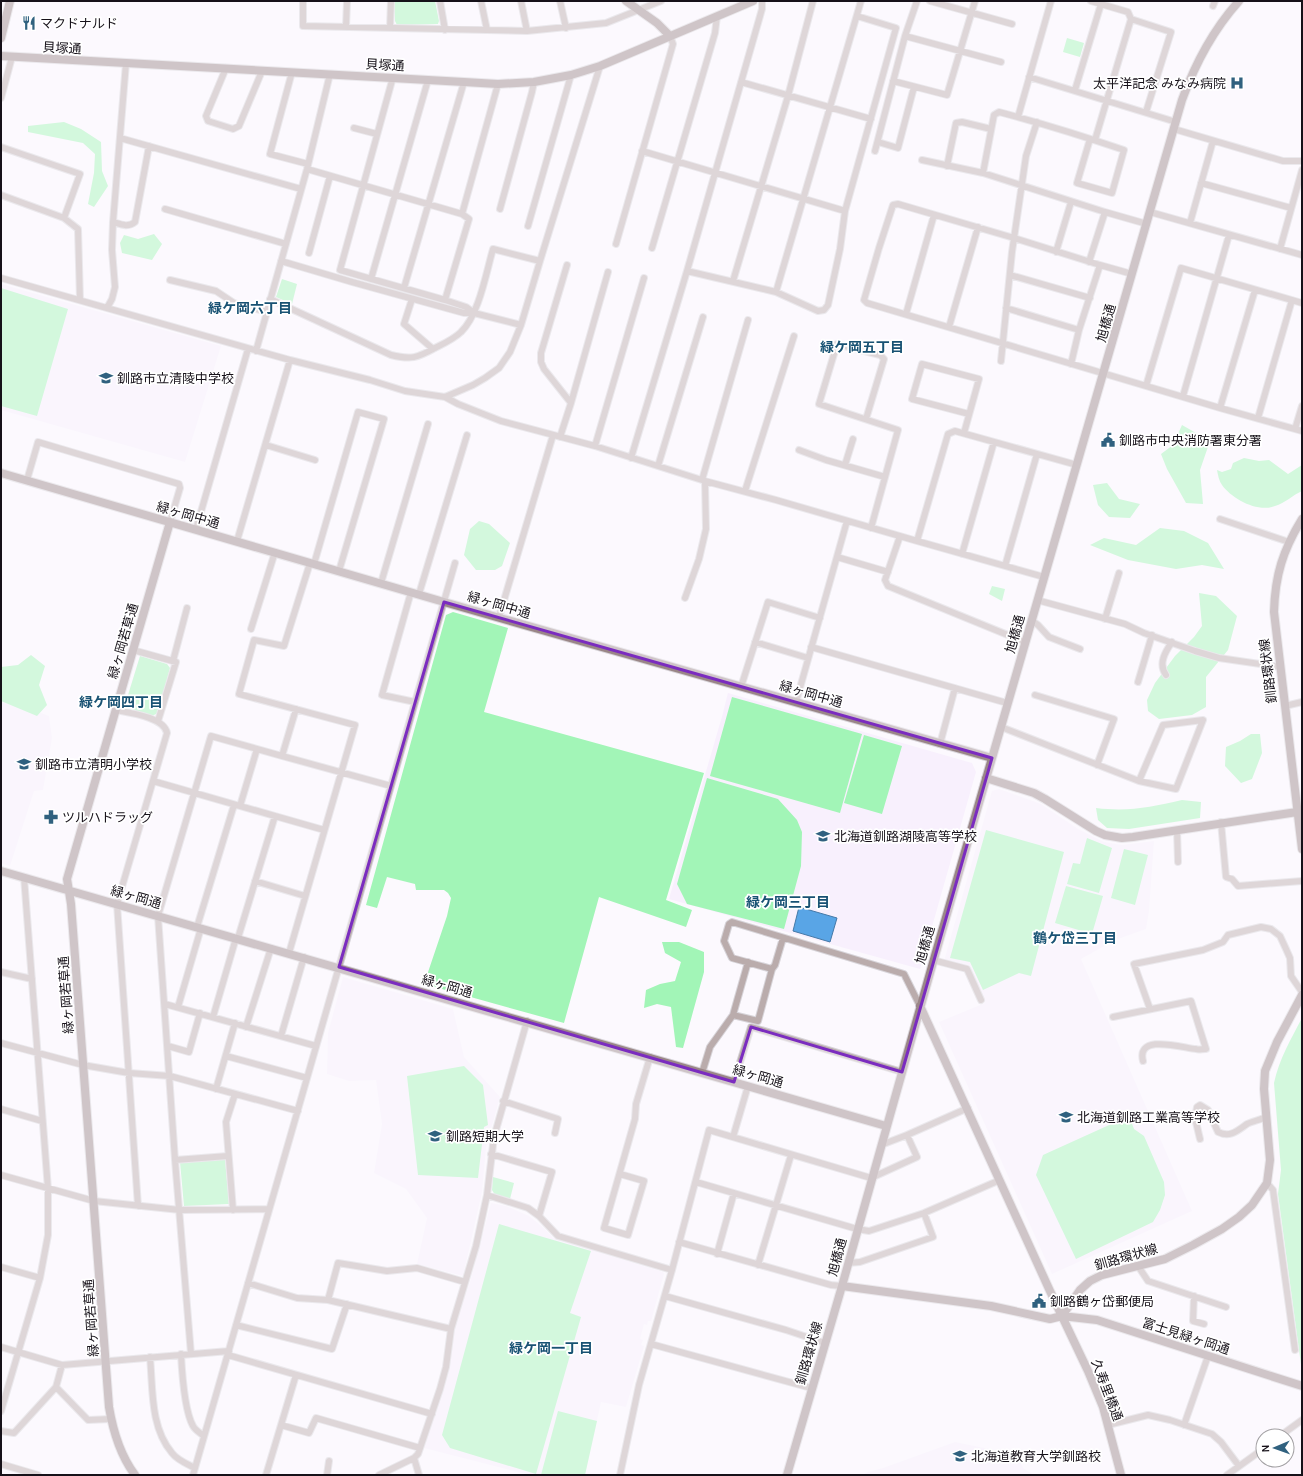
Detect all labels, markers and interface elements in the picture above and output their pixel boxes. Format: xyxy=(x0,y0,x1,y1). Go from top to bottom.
restaurant icon: マクドナルド xyxy=(21,15,37,31)
place label: マクドナルド xyxy=(40,16,118,31)
street label: 貝塚通 xyxy=(42,39,82,57)
street label: 貝塚通 xyxy=(365,56,405,74)
hospital icon: 太平洋記念 みなみ病院 xyxy=(1229,75,1245,91)
place label: 太平洋記念 みなみ病院 xyxy=(1093,76,1226,91)
district label: 緑ケ岡六丁目 xyxy=(208,300,292,317)
street label: 旭橋通 xyxy=(1093,302,1119,344)
district label: 緑ケ岡五丁目 xyxy=(820,339,904,356)
school or university icon: 釧路市立清陵中学校 xyxy=(98,370,114,386)
place label: 釧路市立清陵中学校 xyxy=(117,371,234,386)
public building icon: 釧路市中央消防署東分署 xyxy=(1100,432,1116,448)
place label: 釧路市中央消防署東分署 xyxy=(1119,433,1262,448)
street label: 緑ヶ岡中通 xyxy=(155,499,221,531)
street label: 緑ヶ岡中通 xyxy=(466,589,532,621)
street label: 緑ヶ岡若草通 xyxy=(105,601,141,681)
street label: 旭橋通 xyxy=(1002,613,1028,655)
street label: 釧路環状線 xyxy=(1257,638,1279,704)
street label: 緑ヶ岡中通 xyxy=(778,678,844,710)
district label: 緑ケ岡四丁目 xyxy=(79,694,163,711)
school or university icon: 釧路市立清明小学校 xyxy=(16,756,32,772)
place label: 釧路市立清明小学校 xyxy=(35,757,152,772)
pharmacy icon: ツルハドラッグ xyxy=(43,809,59,825)
place label: ツルハドラッグ xyxy=(62,810,153,825)
school or university icon: 北海道釧路湖陵高等学校 xyxy=(815,828,831,844)
place label: 北海道釧路湖陵高等学校 xyxy=(834,829,977,844)
street label: 緑ヶ岡通 xyxy=(109,883,163,911)
district label: 緑ケ岡三丁目 xyxy=(746,894,830,911)
street label: 旭橋通 xyxy=(912,924,938,966)
district label: 鶴ケ岱三丁目 xyxy=(1033,930,1117,947)
street label: 緑ヶ岡若草通 xyxy=(56,956,76,1034)
street label: 緑ヶ岡通 xyxy=(420,972,474,1000)
street label: 緑ヶ岡通 xyxy=(731,1062,785,1090)
school or university icon: 北海道釧路工業高等学校 xyxy=(1058,1109,1074,1125)
place label: 北海道釧路工業高等学校 xyxy=(1077,1110,1220,1125)
school or university icon: 釧路短期大学 xyxy=(427,1128,443,1144)
place label: 釧路短期大学 xyxy=(446,1129,524,1144)
street label: 旭橋通 xyxy=(825,1236,849,1278)
street label: 釧路環状線 xyxy=(1093,1241,1159,1273)
street label: 緑ヶ岡若草通 xyxy=(81,1279,101,1357)
public building icon: 釧路鶴ヶ岱郵便局 xyxy=(1031,1293,1047,1309)
place label: 釧路鶴ヶ岱郵便局 xyxy=(1050,1294,1154,1309)
street label: 富士見緑ヶ岡通 xyxy=(1140,1315,1232,1357)
street label: 釧路環状線 xyxy=(793,1320,825,1386)
district label: 緑ケ岡一丁目 xyxy=(509,1340,593,1357)
street label: 久寿里橋通 xyxy=(1088,1357,1126,1423)
north arrow xyxy=(1255,1428,1295,1468)
text: N xyxy=(1259,1444,1272,1453)
school or university icon: 北海道教育大学釧路校 xyxy=(952,1448,968,1464)
place label: 北海道教育大学釧路校 xyxy=(971,1449,1101,1464)

